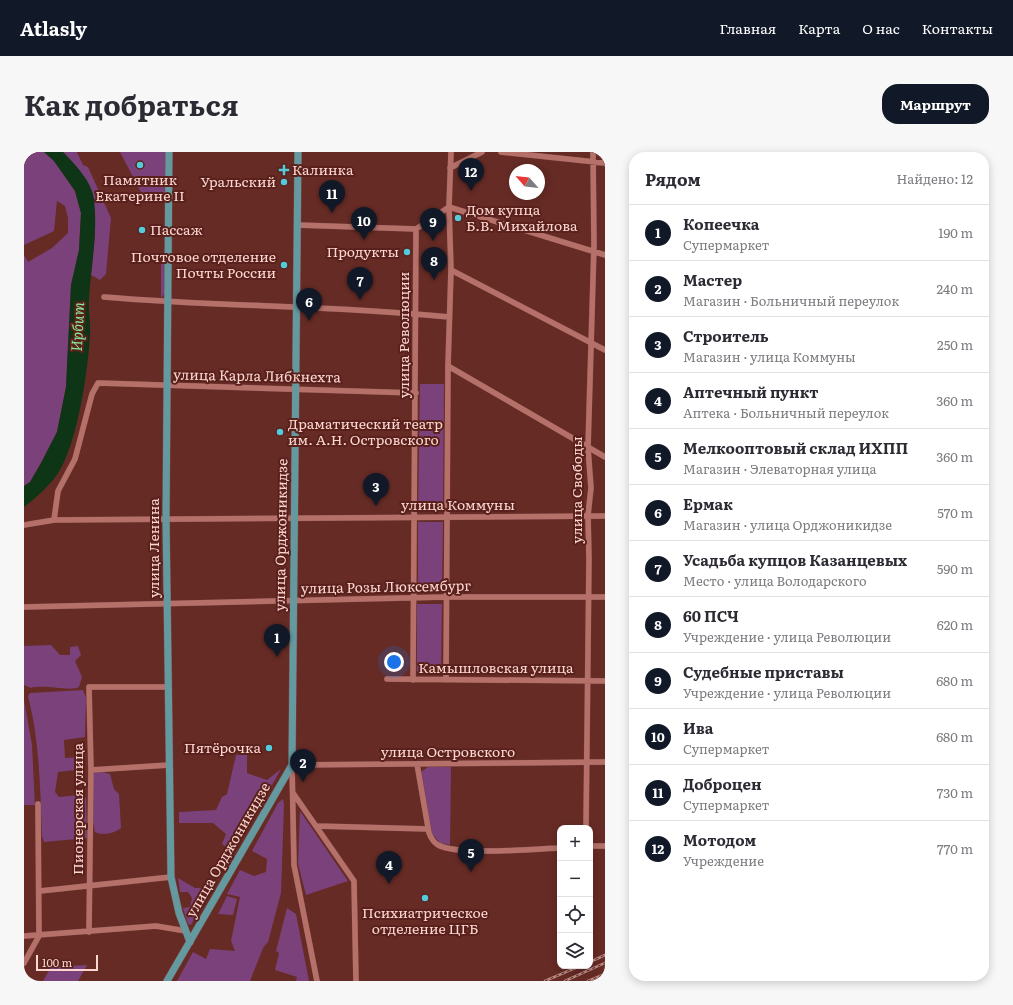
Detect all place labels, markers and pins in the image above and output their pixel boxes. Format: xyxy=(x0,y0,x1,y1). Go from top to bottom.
pin: 12 xyxy=(458,158,484,191)
place label: Калинка xyxy=(292,159,354,179)
marker: Памятник Екатерине II xyxy=(135,160,145,170)
marker: Калинка xyxy=(279,165,289,175)
place label: Памятник Екатерине II xyxy=(95,169,185,205)
place label: Уральский xyxy=(200,171,276,191)
marker: Уральский xyxy=(279,177,289,187)
pin: 11 xyxy=(319,180,345,213)
place label: Дом купца Б.В. Михайлова xyxy=(466,199,578,235)
pin: 10 xyxy=(351,207,377,240)
pin: 9 xyxy=(420,208,446,241)
marker: Дом купца Б.В. Михайлова xyxy=(453,213,463,223)
place label: Пассаж xyxy=(150,219,203,239)
marker: Пассаж xyxy=(137,225,147,235)
place label: Продукты xyxy=(326,241,399,261)
place label: Почтовое отделение Почты России xyxy=(131,246,276,282)
marker: Продукты xyxy=(402,247,412,257)
pin: 8 xyxy=(421,247,447,280)
marker: Почтовое отделение Почты России xyxy=(279,260,289,270)
pin: 7 xyxy=(347,267,373,300)
pin: 6 xyxy=(296,288,322,321)
place label: Драматический театр им. А.Н. Островского xyxy=(288,413,443,449)
marker: Драматический театр им. А.Н. Островского xyxy=(275,427,285,437)
pin: 3 xyxy=(363,473,389,506)
pin: 1 xyxy=(264,624,290,657)
place label: Пятёрочка xyxy=(184,737,261,757)
marker: Пятёрочка xyxy=(264,743,274,753)
pin: 2 xyxy=(290,749,316,782)
pin: 5 xyxy=(458,839,484,872)
pin: 4 xyxy=(376,851,402,884)
marker: Психиатрическое отделение ЦГБ xyxy=(420,893,430,903)
place label: Психиатрическое отделение ЦГБ xyxy=(362,902,488,938)

